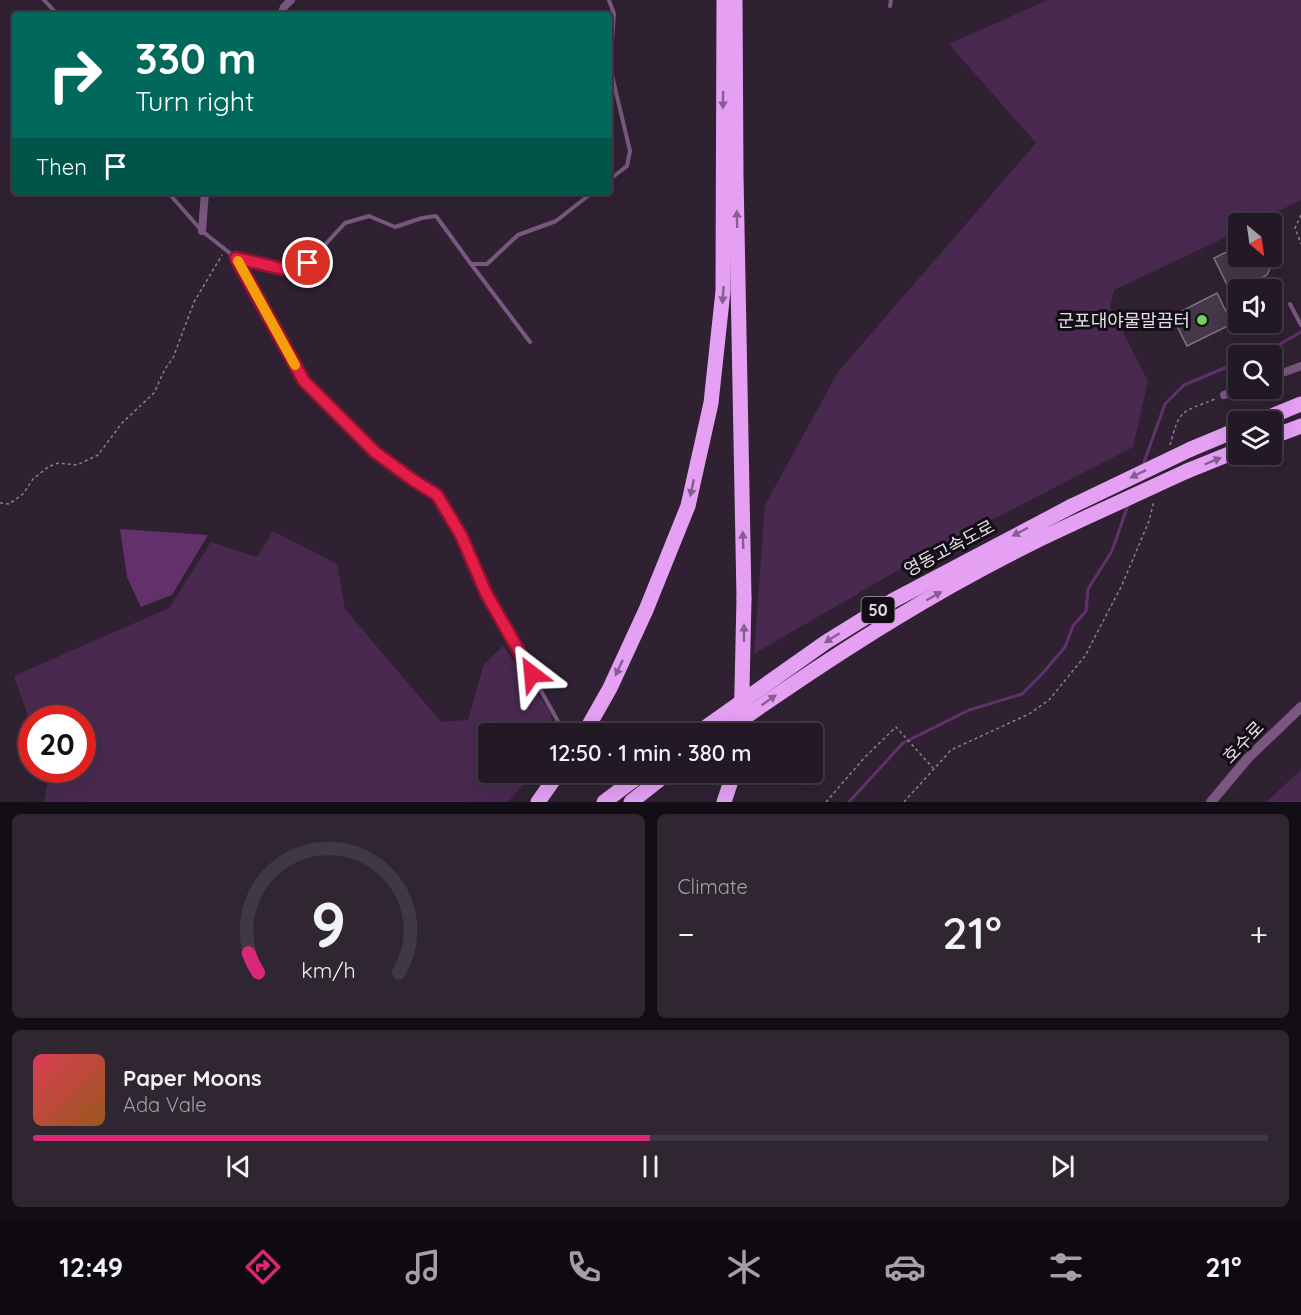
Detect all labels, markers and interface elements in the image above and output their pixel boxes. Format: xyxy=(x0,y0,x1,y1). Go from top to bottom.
text: 330 m xyxy=(135,32,256,85)
icon: right xyxy=(36,36,114,114)
text: Turn right xyxy=(135,84,254,118)
one-way arrow xyxy=(718,91,728,110)
icon: arrive xyxy=(99,150,132,183)
text: Then xyxy=(36,153,87,181)
one-way arrow xyxy=(732,209,741,228)
north arrow xyxy=(1228,213,1282,267)
map controls xyxy=(1228,213,1282,465)
pin xyxy=(282,237,333,288)
icon: arrive xyxy=(291,246,324,279)
button: sound xyxy=(1228,279,1282,333)
one-way arrow xyxy=(718,286,727,305)
place label: 군포대야물말끔터 xyxy=(1058,309,1190,332)
marker: 군포대야물말끔터 xyxy=(1195,313,1209,327)
button: search xyxy=(1228,345,1282,399)
button: layers xyxy=(1228,411,1282,465)
one-way arrow xyxy=(1204,455,1222,465)
one-way arrow xyxy=(1129,470,1146,479)
one-way arrow xyxy=(687,479,697,497)
street label: 영동고속도로 xyxy=(900,515,998,581)
one-way arrow xyxy=(1011,527,1028,537)
one-way arrow xyxy=(738,530,747,549)
one-way arrow xyxy=(926,591,943,601)
road number: 50 xyxy=(862,597,894,623)
one-way arrow xyxy=(739,624,749,643)
one-way arrow xyxy=(824,633,840,644)
position arrow xyxy=(500,642,564,706)
one-way arrow xyxy=(615,660,624,677)
one-way arrow xyxy=(761,694,777,706)
speed limit sign: 20 xyxy=(18,705,96,783)
street label: 호수로 xyxy=(1217,716,1269,768)
text: 12:50 · 1 min · 380 m xyxy=(549,739,752,767)
text: Climate xyxy=(678,874,748,899)
text: 9 xyxy=(311,885,346,963)
text: 21° xyxy=(942,904,1002,960)
text: − xyxy=(678,913,695,954)
text: + xyxy=(1249,913,1268,954)
text: km/h xyxy=(301,957,355,983)
text: Paper Moons xyxy=(123,1064,262,1092)
text: Ada Vale xyxy=(123,1092,207,1117)
icon: previous xyxy=(222,1150,255,1183)
icon: pause xyxy=(634,1150,667,1183)
icon: next xyxy=(1046,1150,1079,1183)
icon: directions xyxy=(242,1246,284,1288)
icon: music xyxy=(402,1246,444,1288)
icon: phone xyxy=(563,1246,605,1288)
icon: climate xyxy=(723,1246,765,1288)
icon: car xyxy=(884,1246,926,1288)
icon: filters xyxy=(1045,1246,1087,1288)
text: 12:49 xyxy=(59,1250,123,1284)
text: 21° xyxy=(1205,1250,1242,1284)

